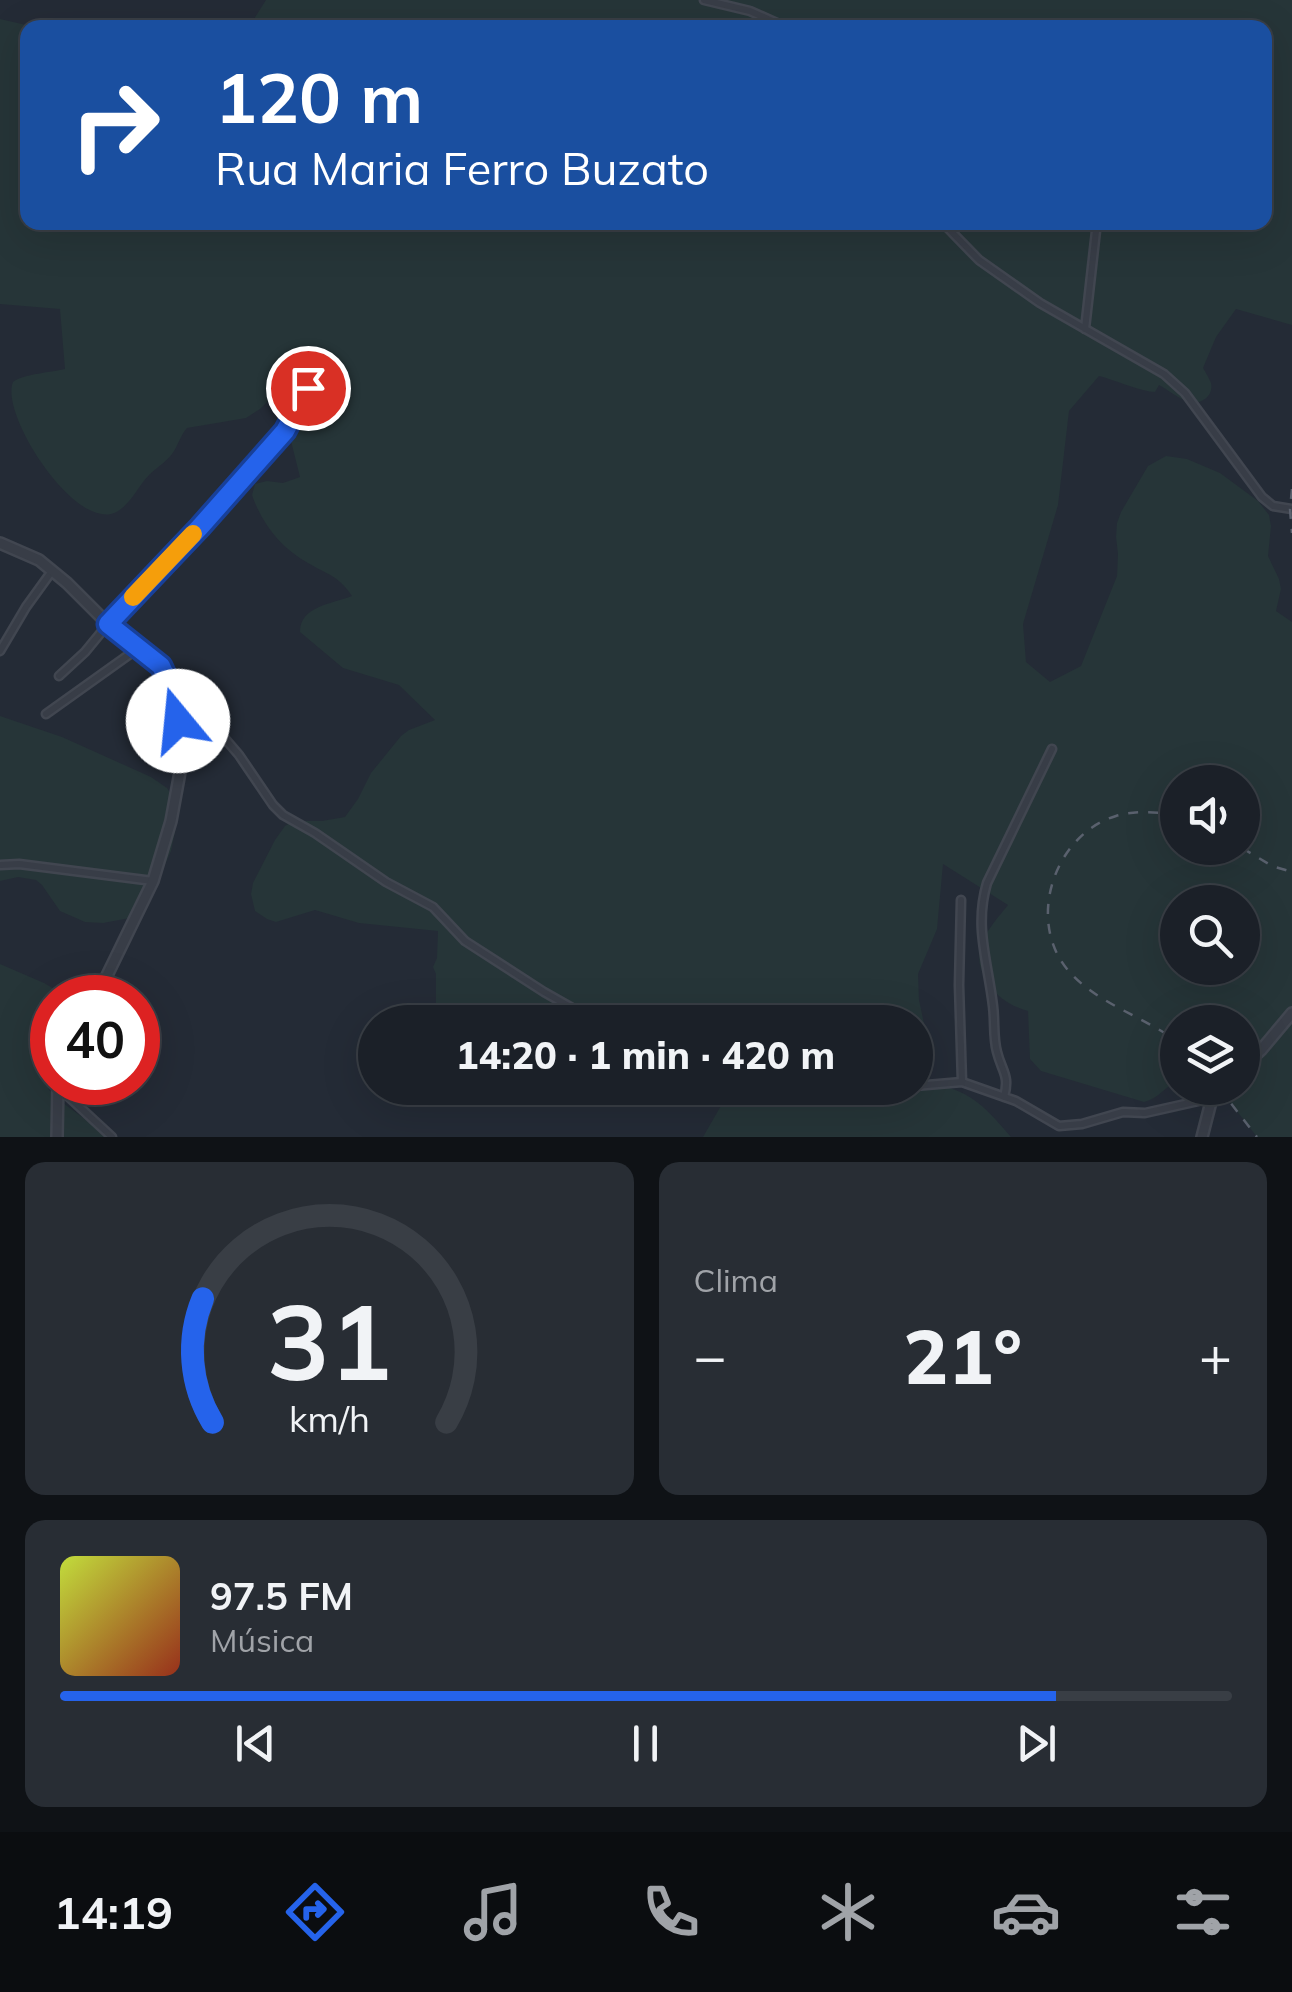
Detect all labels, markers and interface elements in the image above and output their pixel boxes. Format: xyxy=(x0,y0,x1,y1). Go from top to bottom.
text: 120 m xyxy=(215,53,423,141)
icon: right xyxy=(50,60,180,190)
text: Rua Maria Ferro Buzato xyxy=(215,140,709,196)
pin xyxy=(266,346,351,431)
icon: arrive xyxy=(281,361,336,416)
position arrow xyxy=(126,669,230,773)
map controls xyxy=(1160,765,1260,1105)
button: sound xyxy=(1160,765,1260,865)
button: search xyxy=(1160,885,1260,985)
speed limit sign: 40 xyxy=(30,975,160,1105)
button: layers xyxy=(1160,1005,1260,1105)
text: 14:20 · 1 min · 420 m xyxy=(456,1031,835,1079)
text: Clima xyxy=(694,1260,778,1300)
text: 31 xyxy=(267,1275,392,1406)
text: 21° xyxy=(903,1309,1022,1403)
text: − xyxy=(694,1321,727,1390)
text: + xyxy=(1199,1321,1232,1390)
text: km/h xyxy=(289,1396,370,1441)
text: 97.5 FM xyxy=(210,1572,353,1620)
text: Música xyxy=(210,1620,314,1660)
icon: previous xyxy=(228,1716,283,1771)
icon: pause xyxy=(618,1716,673,1771)
icon: next xyxy=(1009,1716,1064,1771)
icon: directions xyxy=(280,1877,350,1947)
icon: music xyxy=(458,1877,528,1947)
icon: phone xyxy=(636,1877,706,1947)
icon: climate xyxy=(813,1877,883,1947)
icon: car xyxy=(991,1877,1061,1947)
icon: filters xyxy=(1168,1877,1238,1947)
text: 14:19 xyxy=(54,1884,173,1940)

